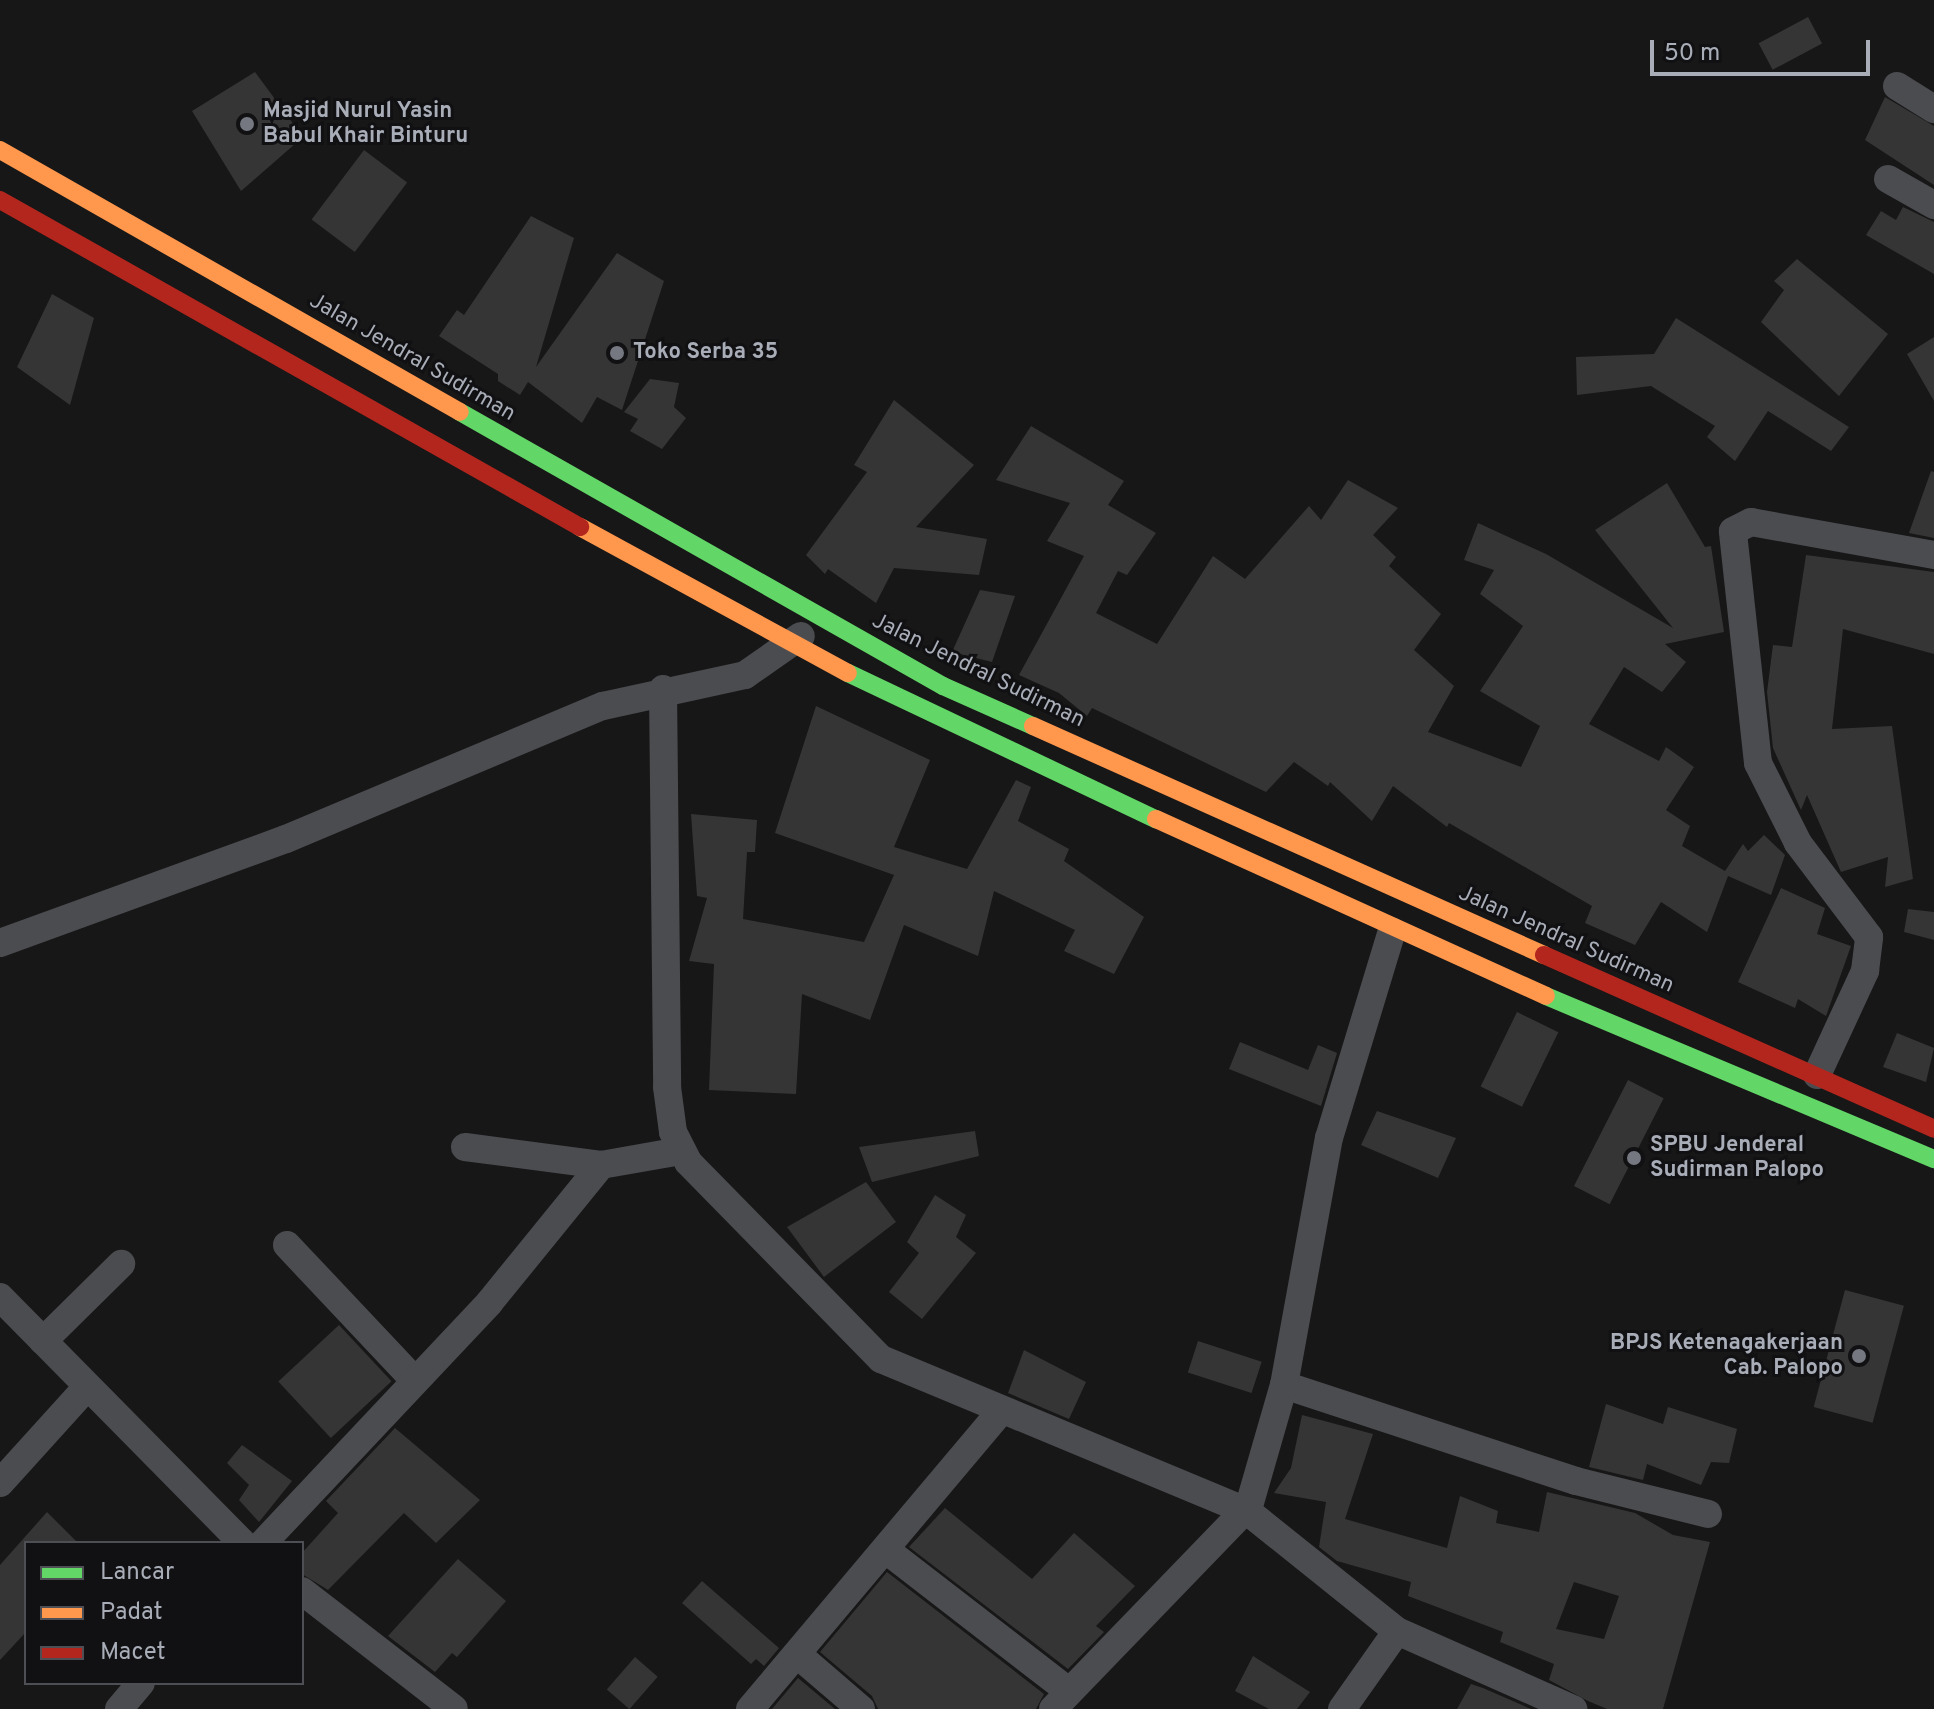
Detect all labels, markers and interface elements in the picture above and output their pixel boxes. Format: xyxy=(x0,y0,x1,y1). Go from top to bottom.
scale bar xyxy=(1654,24,1874,74)
text: 50 m xyxy=(1664,39,1720,69)
place label: Masjid Nurul Yasin Babul Khair Binturu xyxy=(263,98,468,150)
marker: Masjid Nurul Yasin Babul Khair Binturu xyxy=(238,115,256,133)
street label: Jalan Jendral Sudirman xyxy=(304,288,520,428)
place label: Toko Serba 35 xyxy=(633,340,778,366)
marker: Toko Serba 35 xyxy=(608,344,626,362)
street label: Jalan Jendral Sudirman xyxy=(867,608,1089,734)
street label: Jalan Jendral Sudirman xyxy=(1454,880,1678,1000)
place label: SPBU Jenderal Sudirman Palopo xyxy=(1650,1132,1824,1184)
marker: SPBU Jenderal Sudirman Palopo xyxy=(1625,1149,1643,1167)
place label: BPJS Ketenagakerjaan Cab. Palopo xyxy=(1610,1330,1843,1382)
marker: BPJS Ketenagakerjaan Cab. Palopo xyxy=(1850,1347,1868,1365)
legend xyxy=(24,1541,304,1685)
text: Lancar xyxy=(100,1558,174,1588)
text: Padat xyxy=(100,1598,162,1628)
text: Macet xyxy=(100,1638,166,1668)

